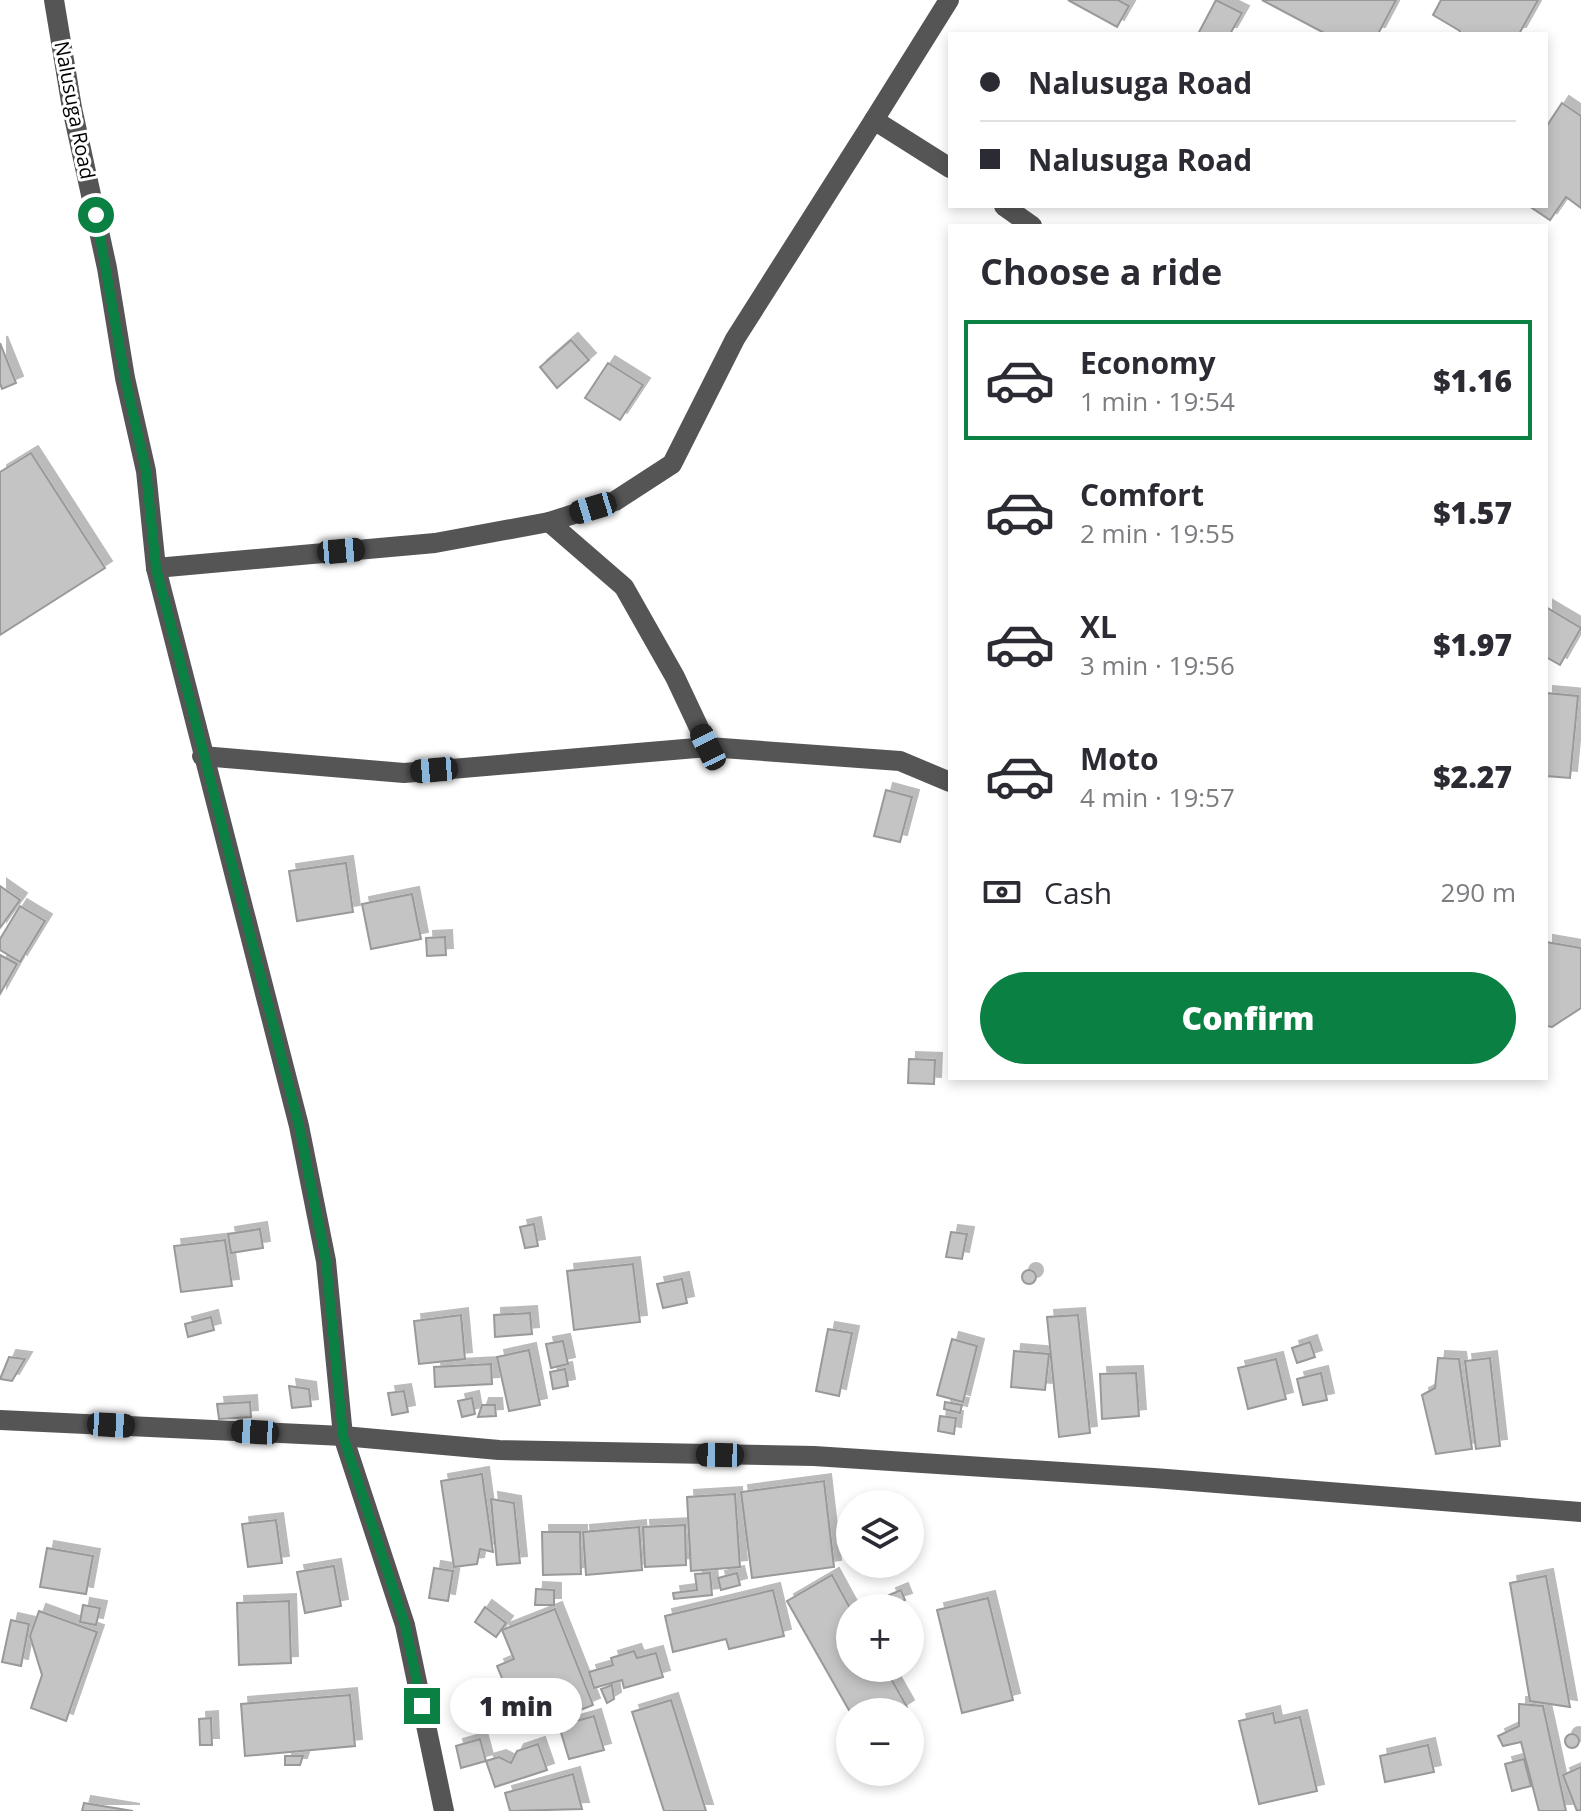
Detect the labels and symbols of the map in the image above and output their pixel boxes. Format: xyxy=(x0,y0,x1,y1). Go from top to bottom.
street label: Nalusuga Road xyxy=(48,39,102,181)
route start xyxy=(78,197,114,233)
car xyxy=(567,490,619,526)
car xyxy=(316,537,366,565)
car xyxy=(687,720,729,774)
car xyxy=(409,756,459,784)
car xyxy=(86,1412,136,1438)
car xyxy=(230,1419,280,1445)
car xyxy=(696,1443,744,1467)
callout: 1 min xyxy=(450,1678,582,1734)
route end xyxy=(404,1688,440,1724)

